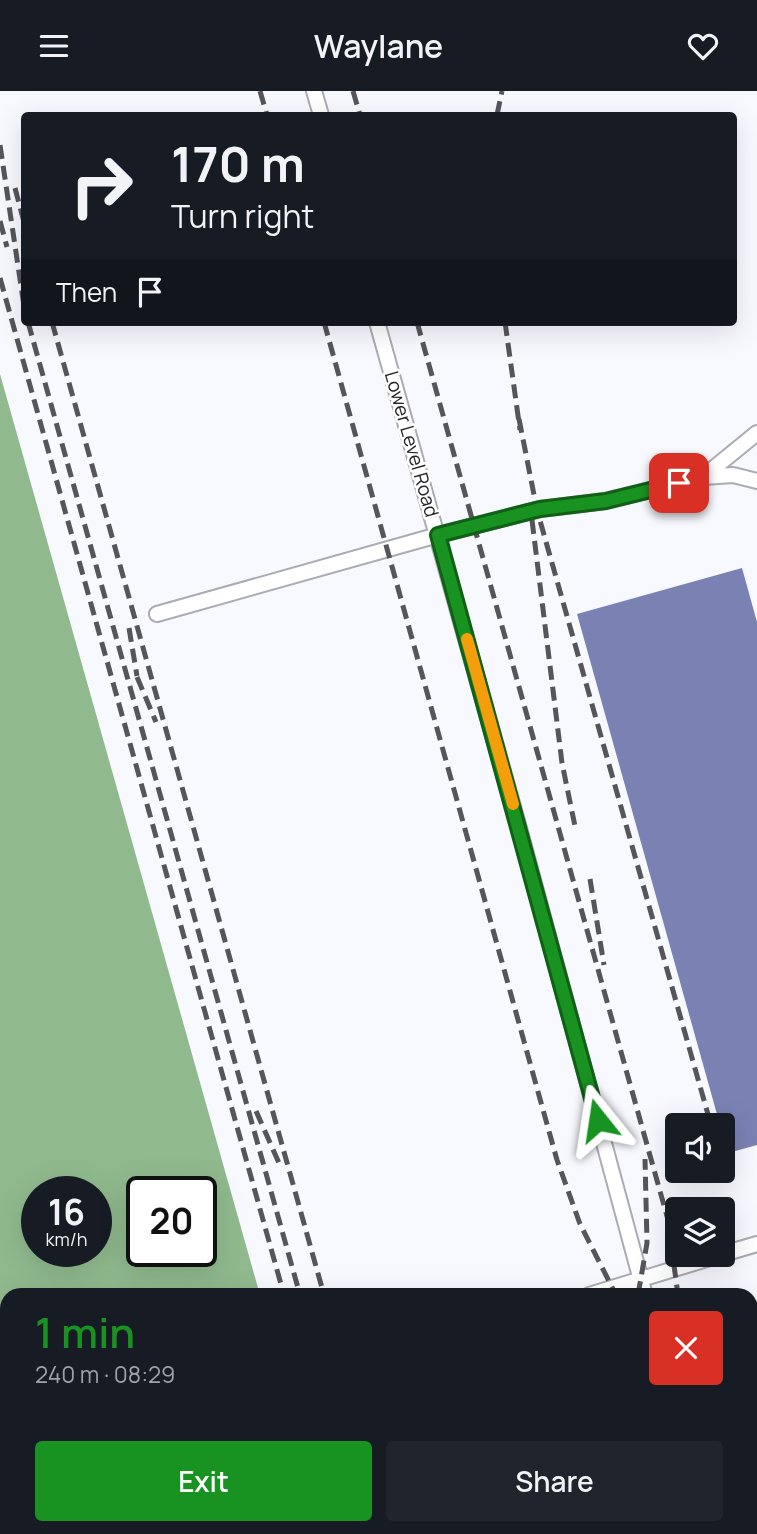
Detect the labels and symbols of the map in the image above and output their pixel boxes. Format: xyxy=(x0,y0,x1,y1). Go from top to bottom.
street label: Lower Level Road xyxy=(379,368,445,520)
pin xyxy=(649,453,709,513)
position arrow xyxy=(561,1083,635,1157)
speed limit sign: 20 xyxy=(126,1176,217,1267)

